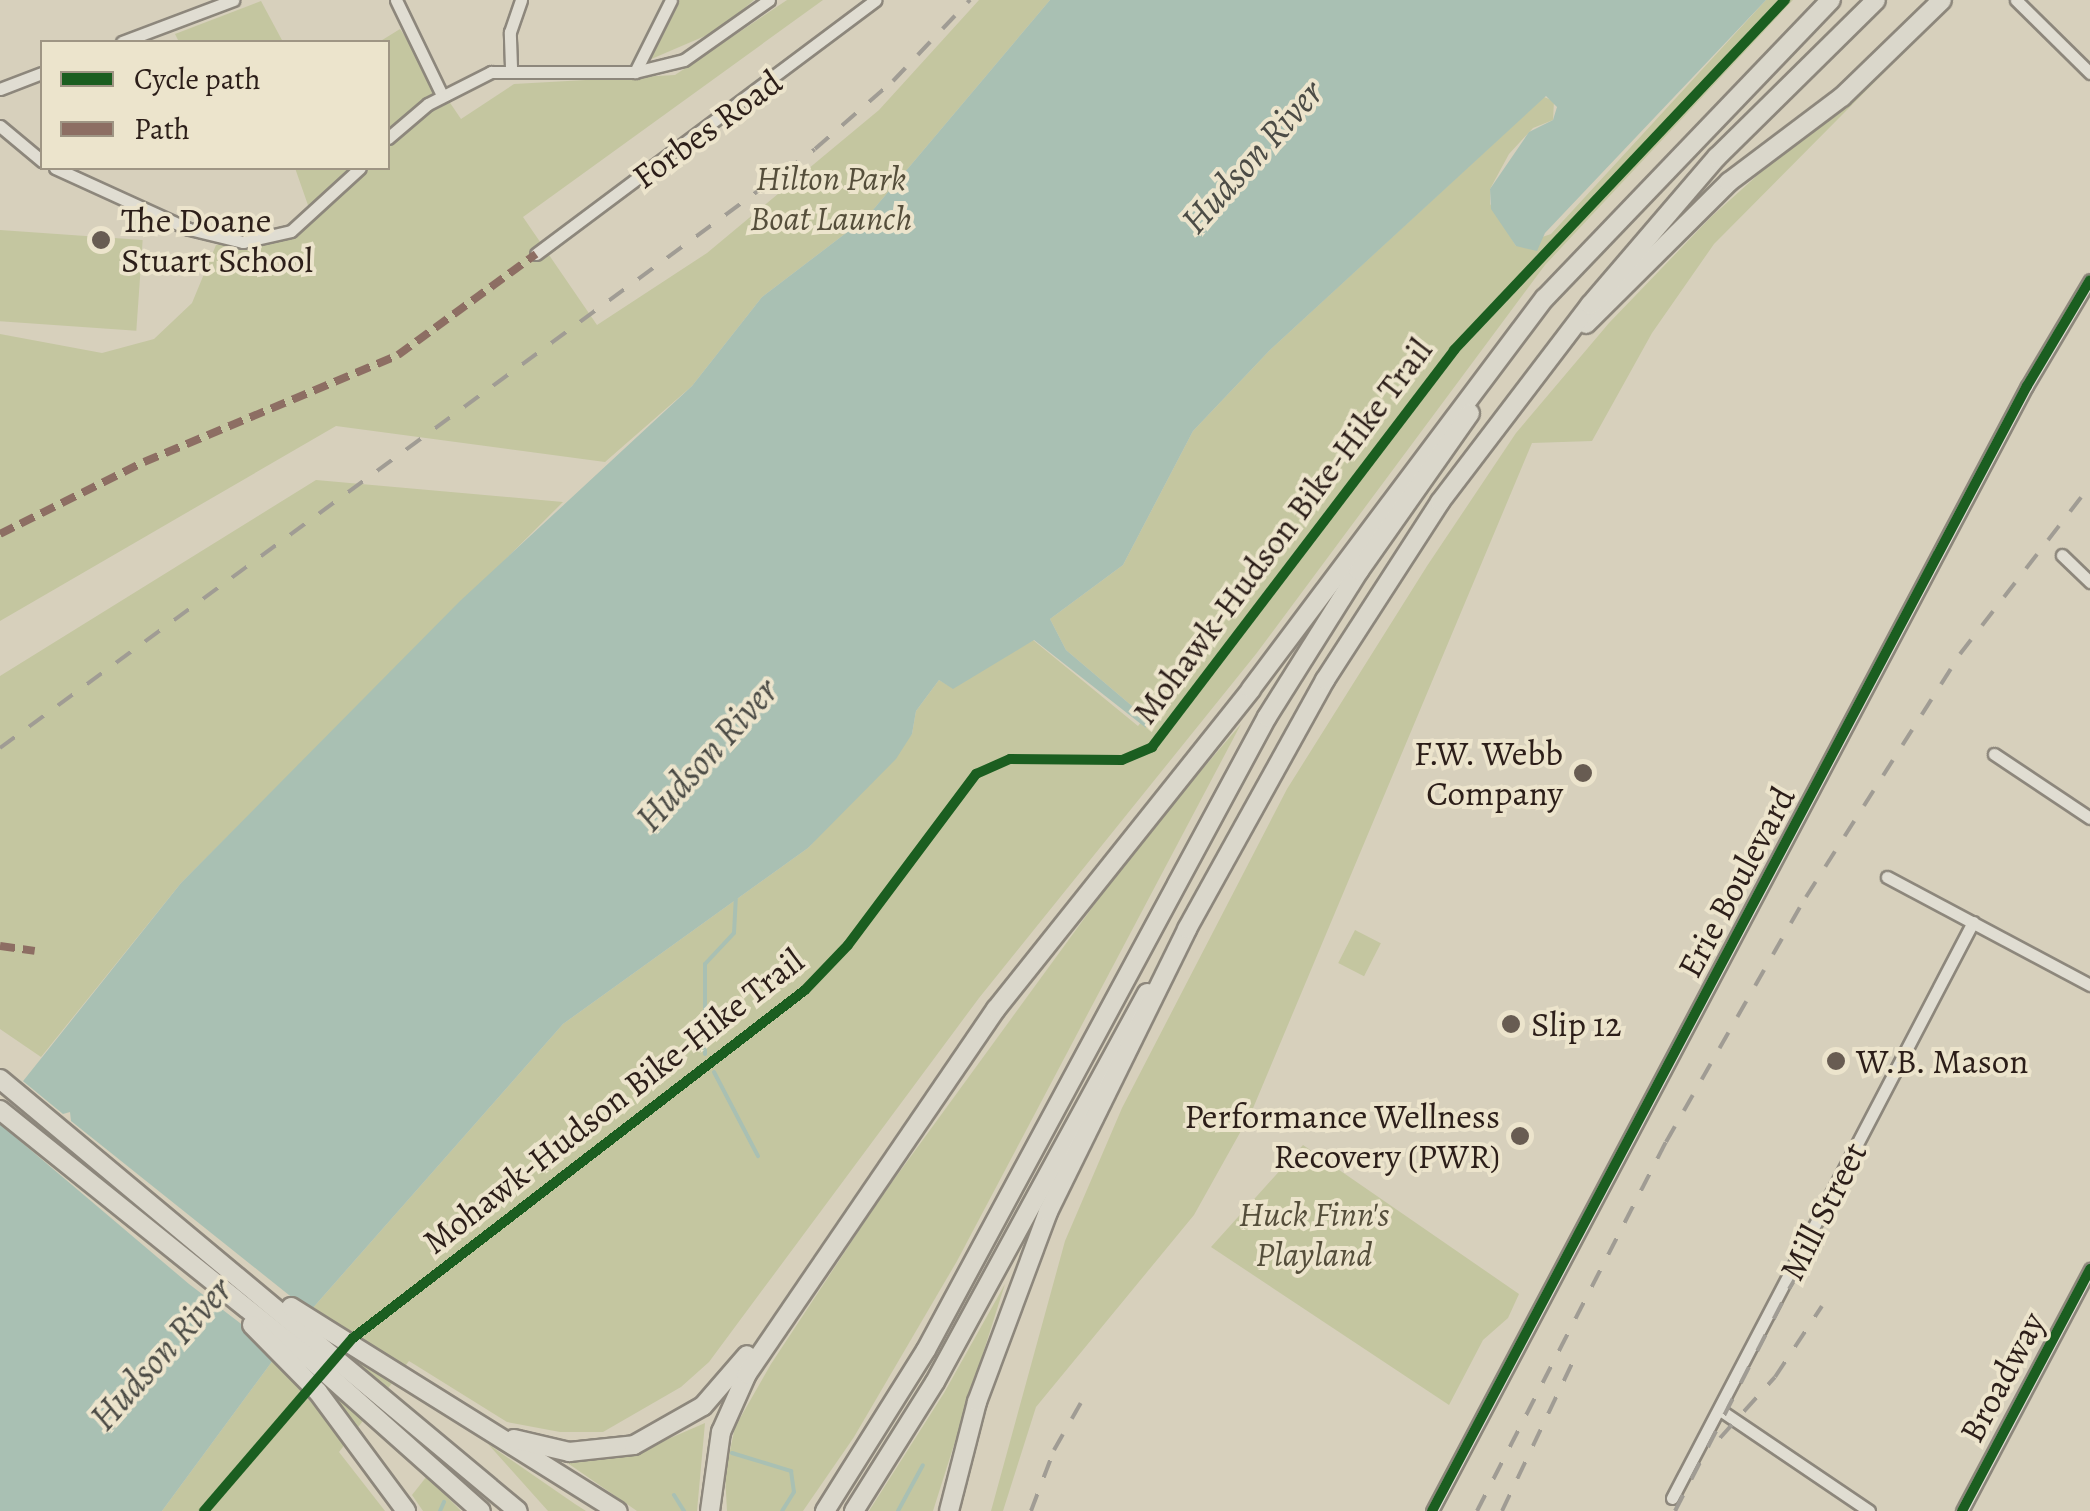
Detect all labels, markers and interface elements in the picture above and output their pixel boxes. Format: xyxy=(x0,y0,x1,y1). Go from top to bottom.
legend xyxy=(40,40,390,170)
text: Cycle path xyxy=(134,59,261,99)
street label: Forbes Road xyxy=(624,61,790,197)
water label: Hudson River xyxy=(1171,71,1333,243)
text: Path xyxy=(134,109,190,149)
park label: Hilton Park Boat Launch xyxy=(750,157,912,239)
place label: The Doane Stuart School xyxy=(121,199,313,281)
marker: The Doane Stuart School xyxy=(90,229,112,251)
street label: Mohawk-Hudson Bike-Hike Trail xyxy=(1123,330,1441,732)
water label: Hudson River xyxy=(626,669,788,841)
place label: F.W. Webb Company xyxy=(1413,732,1563,814)
marker: F.W. Webb Company xyxy=(1572,762,1594,784)
street label: Erie Boulevard xyxy=(1668,780,1804,984)
street label: Mohawk-Hudson Bike-Hike Trail xyxy=(414,939,812,1263)
place label: Slip 12 xyxy=(1531,1003,1622,1045)
marker: Slip 12 xyxy=(1500,1013,1522,1035)
place label: W.B. Mason xyxy=(1856,1040,2029,1082)
marker: W.B. Mason xyxy=(1825,1050,1847,1072)
place label: Performance Wellness Recovery (PWR) xyxy=(1184,1095,1500,1177)
marker: Performance Wellness Recovery (PWR) xyxy=(1509,1125,1531,1147)
street label: Mill Street xyxy=(1770,1135,1876,1287)
park label: Huck Finn's Playland xyxy=(1239,1193,1389,1275)
water label: Hudson River xyxy=(80,1268,242,1440)
street label: Broadway xyxy=(1950,1305,2054,1449)

